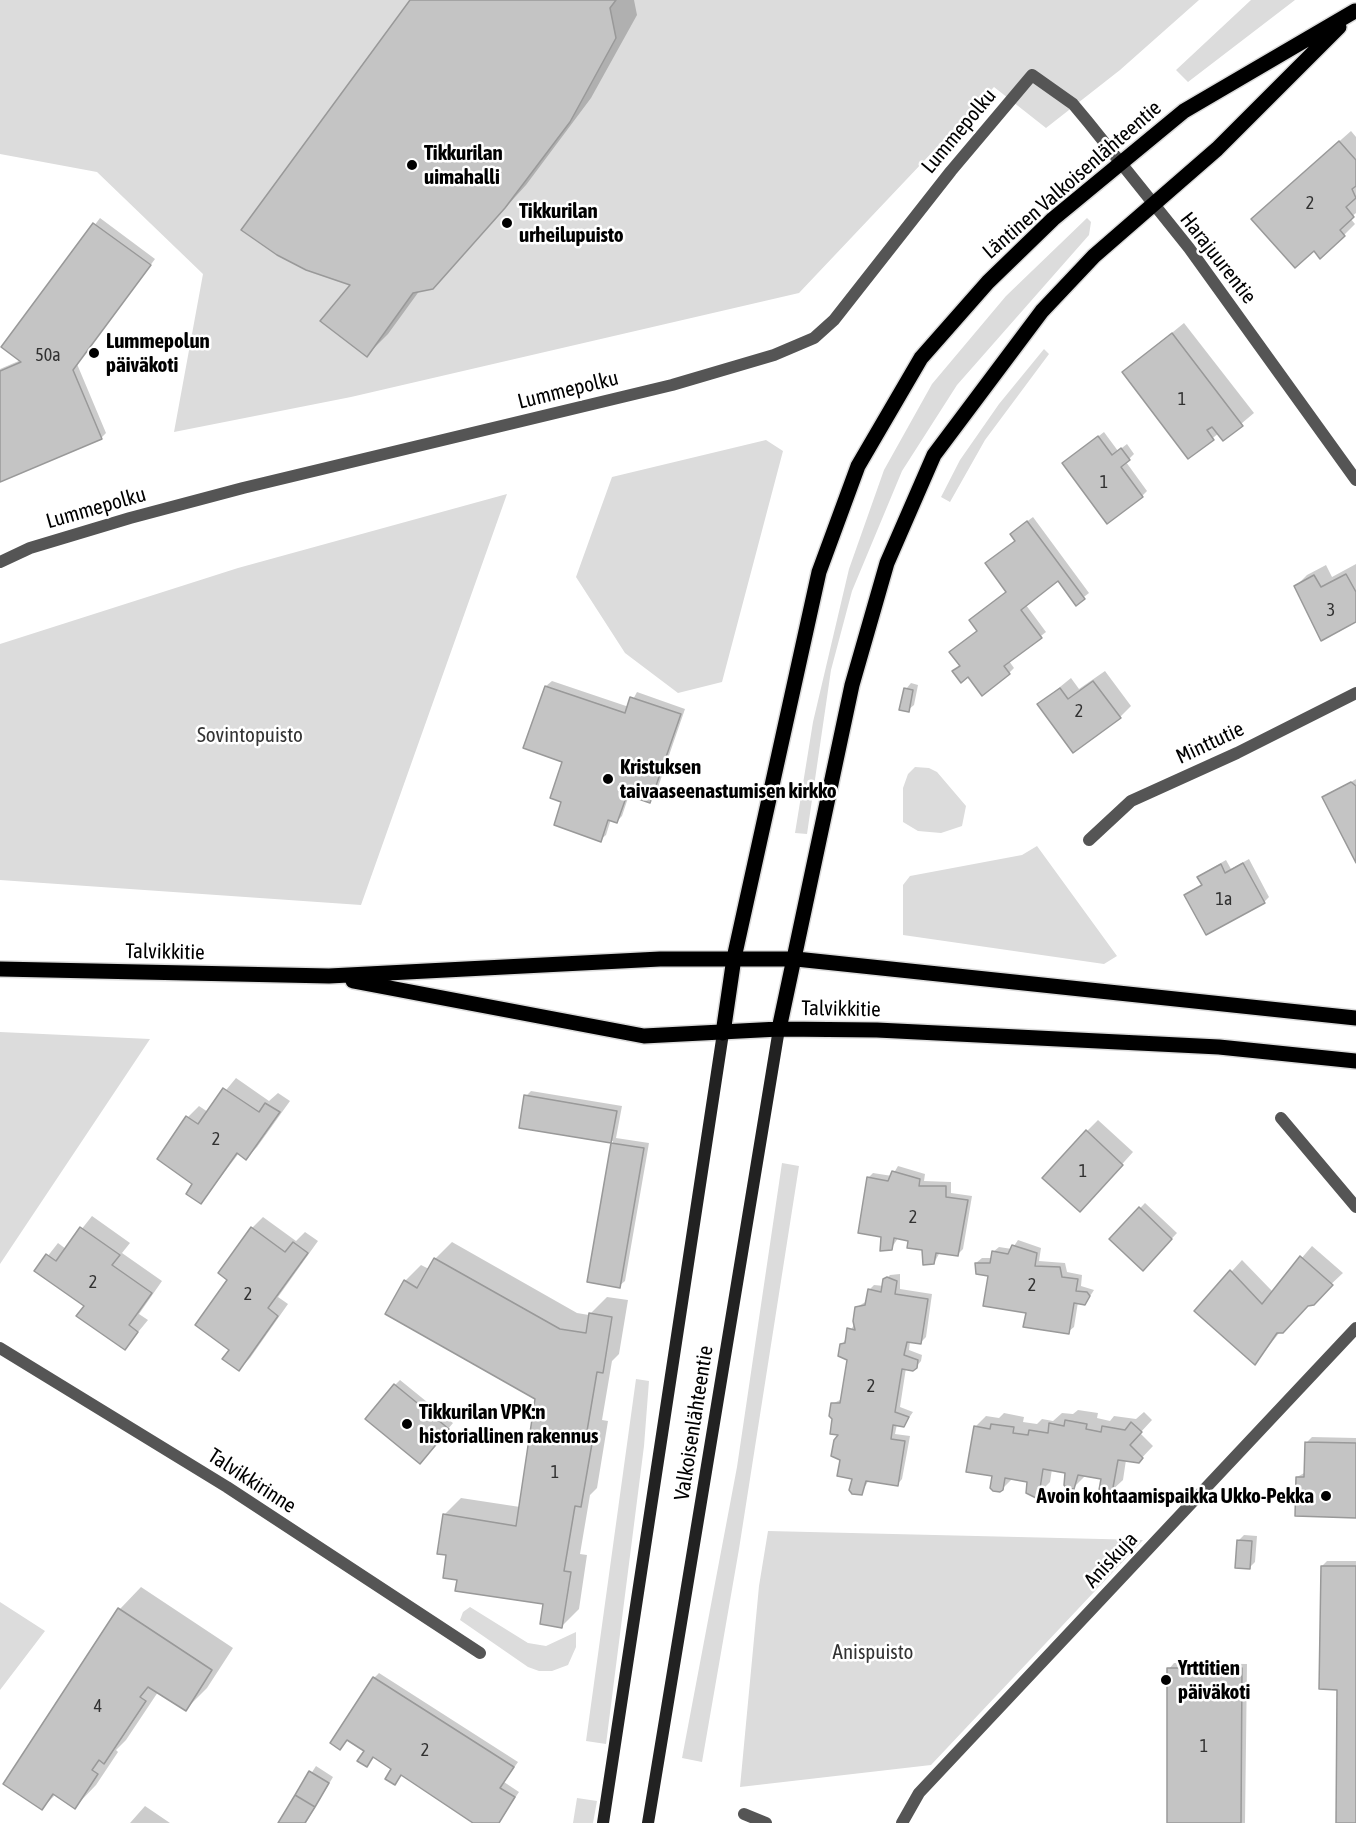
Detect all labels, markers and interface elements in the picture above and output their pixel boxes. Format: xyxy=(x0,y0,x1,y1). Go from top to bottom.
street label: Lummepolku xyxy=(916,84,1002,178)
street label: Läntinen Valkoisenlähteentie xyxy=(978,96,1166,264)
place label: Tikkurilan uimahalli xyxy=(424,140,503,190)
marker: Tikkurilan uimahalli xyxy=(405,158,419,172)
house number: 2 xyxy=(1306,192,1314,214)
place label: Tikkurilan urheilupuisto xyxy=(519,198,624,248)
street label: Harajuurentie xyxy=(1175,207,1261,309)
marker: Tikkurilan urheilupuisto xyxy=(500,216,514,230)
place label: Lummepolun päiväkoti xyxy=(106,328,210,378)
house number: 50a xyxy=(35,344,61,366)
marker: Lummepolun päiväkoti xyxy=(87,346,101,360)
street label: Lummepolku xyxy=(515,365,621,415)
house number: 1 xyxy=(1178,388,1186,410)
house number: 1 xyxy=(1100,471,1108,493)
street label: Lummepolku xyxy=(43,482,149,534)
house number: 3 xyxy=(1327,599,1335,621)
house number: 2 xyxy=(1075,700,1083,722)
street label: Minttutie xyxy=(1172,716,1248,770)
park label: Sovintopuisto xyxy=(197,722,303,748)
place label: Kristuksen taivaaseenastumisen kirkko xyxy=(620,754,837,804)
marker: Kristuksen taivaaseenastumisen kirkko xyxy=(601,772,615,786)
house number: 1a xyxy=(1216,888,1232,910)
street label: Talvikkitie xyxy=(125,939,205,965)
street label: Talvikkitie xyxy=(801,996,881,1022)
house number: 2 xyxy=(212,1128,220,1150)
house number: 1 xyxy=(1079,1160,1087,1182)
house number: 2 xyxy=(909,1206,917,1228)
house number: 2 xyxy=(89,1271,97,1293)
house number: 2 xyxy=(1028,1274,1036,1296)
house number: 2 xyxy=(244,1283,252,1305)
street label: Valkoisenlähteentie xyxy=(669,1344,719,1502)
house number: 2 xyxy=(867,1375,875,1397)
place label: Tikkurilan VPK:n historiallinen rakennus xyxy=(419,1399,598,1449)
marker: Tikkurilan VPK:n historiallinen rakennus xyxy=(400,1417,414,1431)
street label: Talvikkirinne xyxy=(203,1443,301,1519)
house number: 1 xyxy=(551,1461,559,1483)
place label: Avoin kohtaamispaikka Ukko-Pekka xyxy=(1037,1483,1314,1509)
marker: Avoin kohtaamispaikka Ukko-Pekka xyxy=(1319,1489,1333,1503)
street label: Aniskuja xyxy=(1079,1527,1143,1593)
park label: Anispuisto xyxy=(833,1639,913,1665)
place label: Yrttitien päiväkoti xyxy=(1178,1655,1250,1705)
marker: Yrttitien päiväkoti xyxy=(1159,1673,1173,1687)
house number: 4 xyxy=(94,1695,102,1717)
house number: 1 xyxy=(1200,1735,1208,1757)
house number: 2 xyxy=(421,1739,429,1761)

